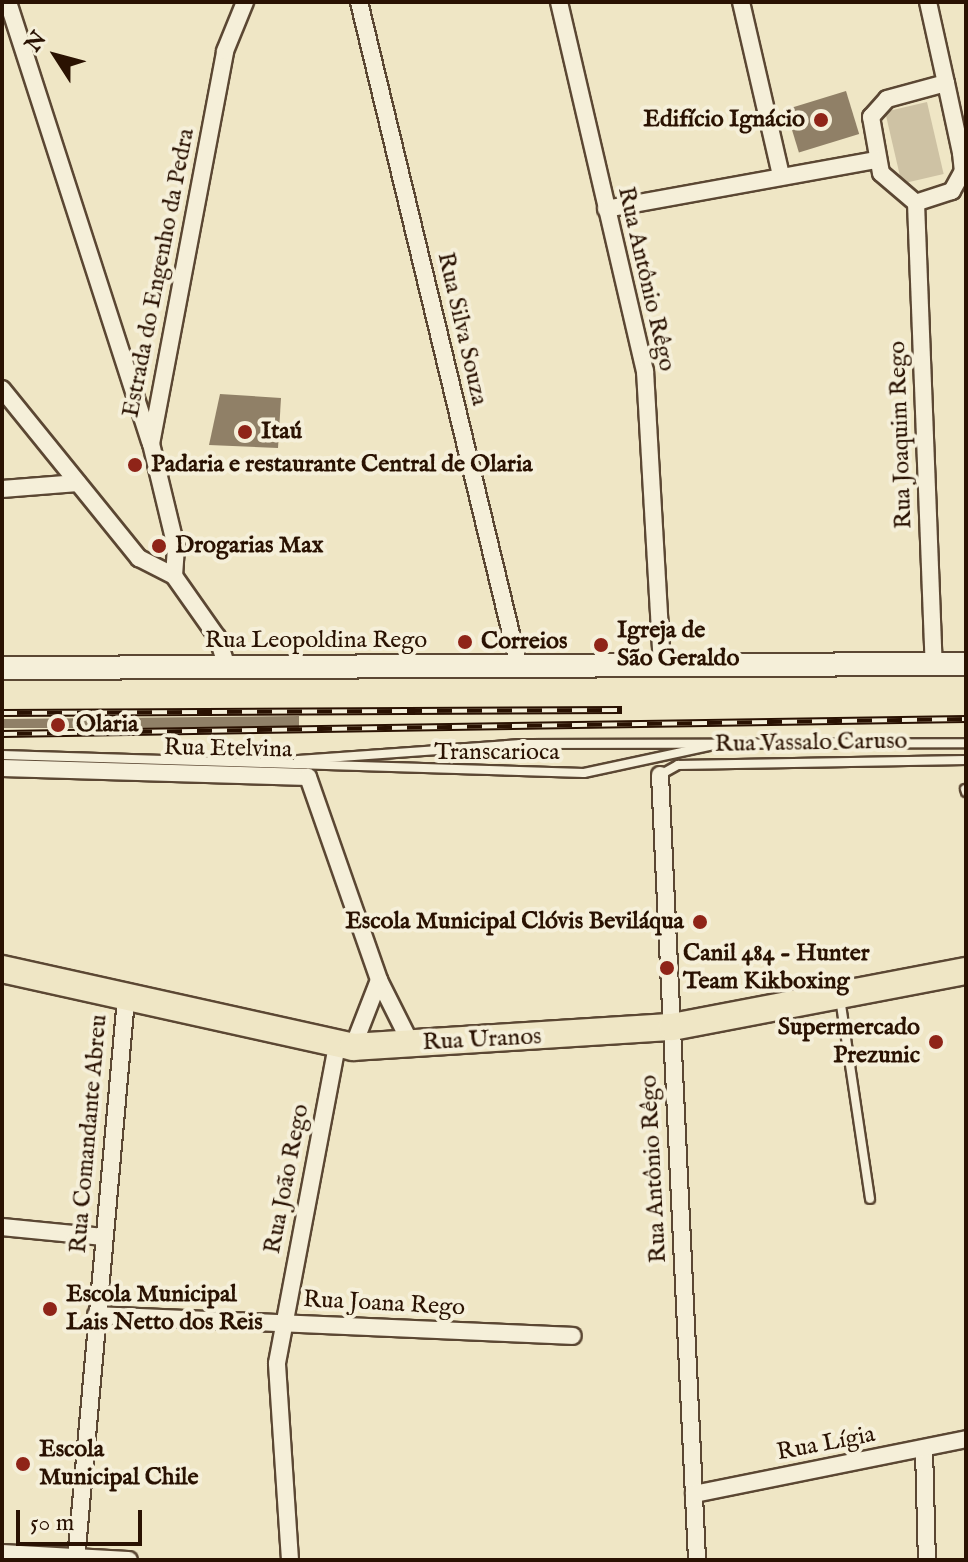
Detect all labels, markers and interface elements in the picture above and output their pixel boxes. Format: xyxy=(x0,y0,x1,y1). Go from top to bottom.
north arrow xyxy=(16,16,96,96)
text: N xyxy=(20,26,54,58)
place label: Edifício Ignácio xyxy=(643,106,805,134)
marker: Edifício Ignácio xyxy=(812,111,830,129)
street label: Estrada do Engenho da Pedra xyxy=(117,126,201,420)
street label: Rua Antônio Rêgo xyxy=(611,184,681,374)
street label: Rua Silva Souza xyxy=(430,250,494,408)
street label: Rua Joaquim Rego xyxy=(883,340,919,530)
place label: Itaú xyxy=(261,418,302,446)
marker: Itaú xyxy=(236,423,254,441)
place label: Padaria e restaurante Central de Olaria xyxy=(151,451,533,479)
marker: Padaria e restaurante Central de Olaria xyxy=(126,456,144,474)
place label: Drogarias Max xyxy=(175,532,323,560)
marker: Drogarias Max xyxy=(150,537,168,555)
place label: Igreja de São Geraldo xyxy=(617,617,739,673)
street label: Rua Leopoldina Rego xyxy=(205,627,427,655)
place label: Correios xyxy=(481,628,567,656)
marker: Correios xyxy=(456,633,474,651)
marker: Igreja de São Geraldo xyxy=(592,636,610,654)
place label: Olaria xyxy=(76,711,138,739)
marker: Olaria xyxy=(47,714,69,736)
street label: Rua Vassalo Caruso xyxy=(714,727,908,759)
street label: Rua Etelvina xyxy=(163,733,293,765)
street label: Transcarioca xyxy=(434,739,560,767)
place label: Escola Municipal Clóvis Beviláqua xyxy=(345,908,684,936)
marker: Escola Municipal Clóvis Beviláqua xyxy=(691,913,709,931)
place label: Canil 484 - Hunter Team Kikboxing xyxy=(683,940,870,996)
marker: Canil 484 - Hunter Team Kikboxing xyxy=(658,959,676,977)
street label: Rua Comandante Abreu xyxy=(64,1013,114,1255)
place label: Supermercado Prezunic xyxy=(778,1014,920,1070)
street label: Rua Uranos xyxy=(422,1022,542,1058)
marker: Supermercado Prezunic xyxy=(927,1033,945,1051)
street label: Rua Antônio Rêgo xyxy=(635,1074,673,1264)
street label: Rua João Rego xyxy=(258,1102,316,1256)
place label: Escola Municipal Lais Netto dos Reis xyxy=(66,1281,263,1337)
street label: Rua Joana Rego xyxy=(302,1285,466,1323)
marker: Escola Municipal Lais Netto dos Reis xyxy=(41,1300,59,1318)
street label: Rua Lígia xyxy=(774,1420,878,1468)
place label: Escola Municipal Chile xyxy=(39,1436,199,1492)
marker: Escola Municipal Chile xyxy=(14,1455,32,1473)
scale bar xyxy=(20,1494,146,1544)
text: 50 m xyxy=(30,1508,74,1539)

